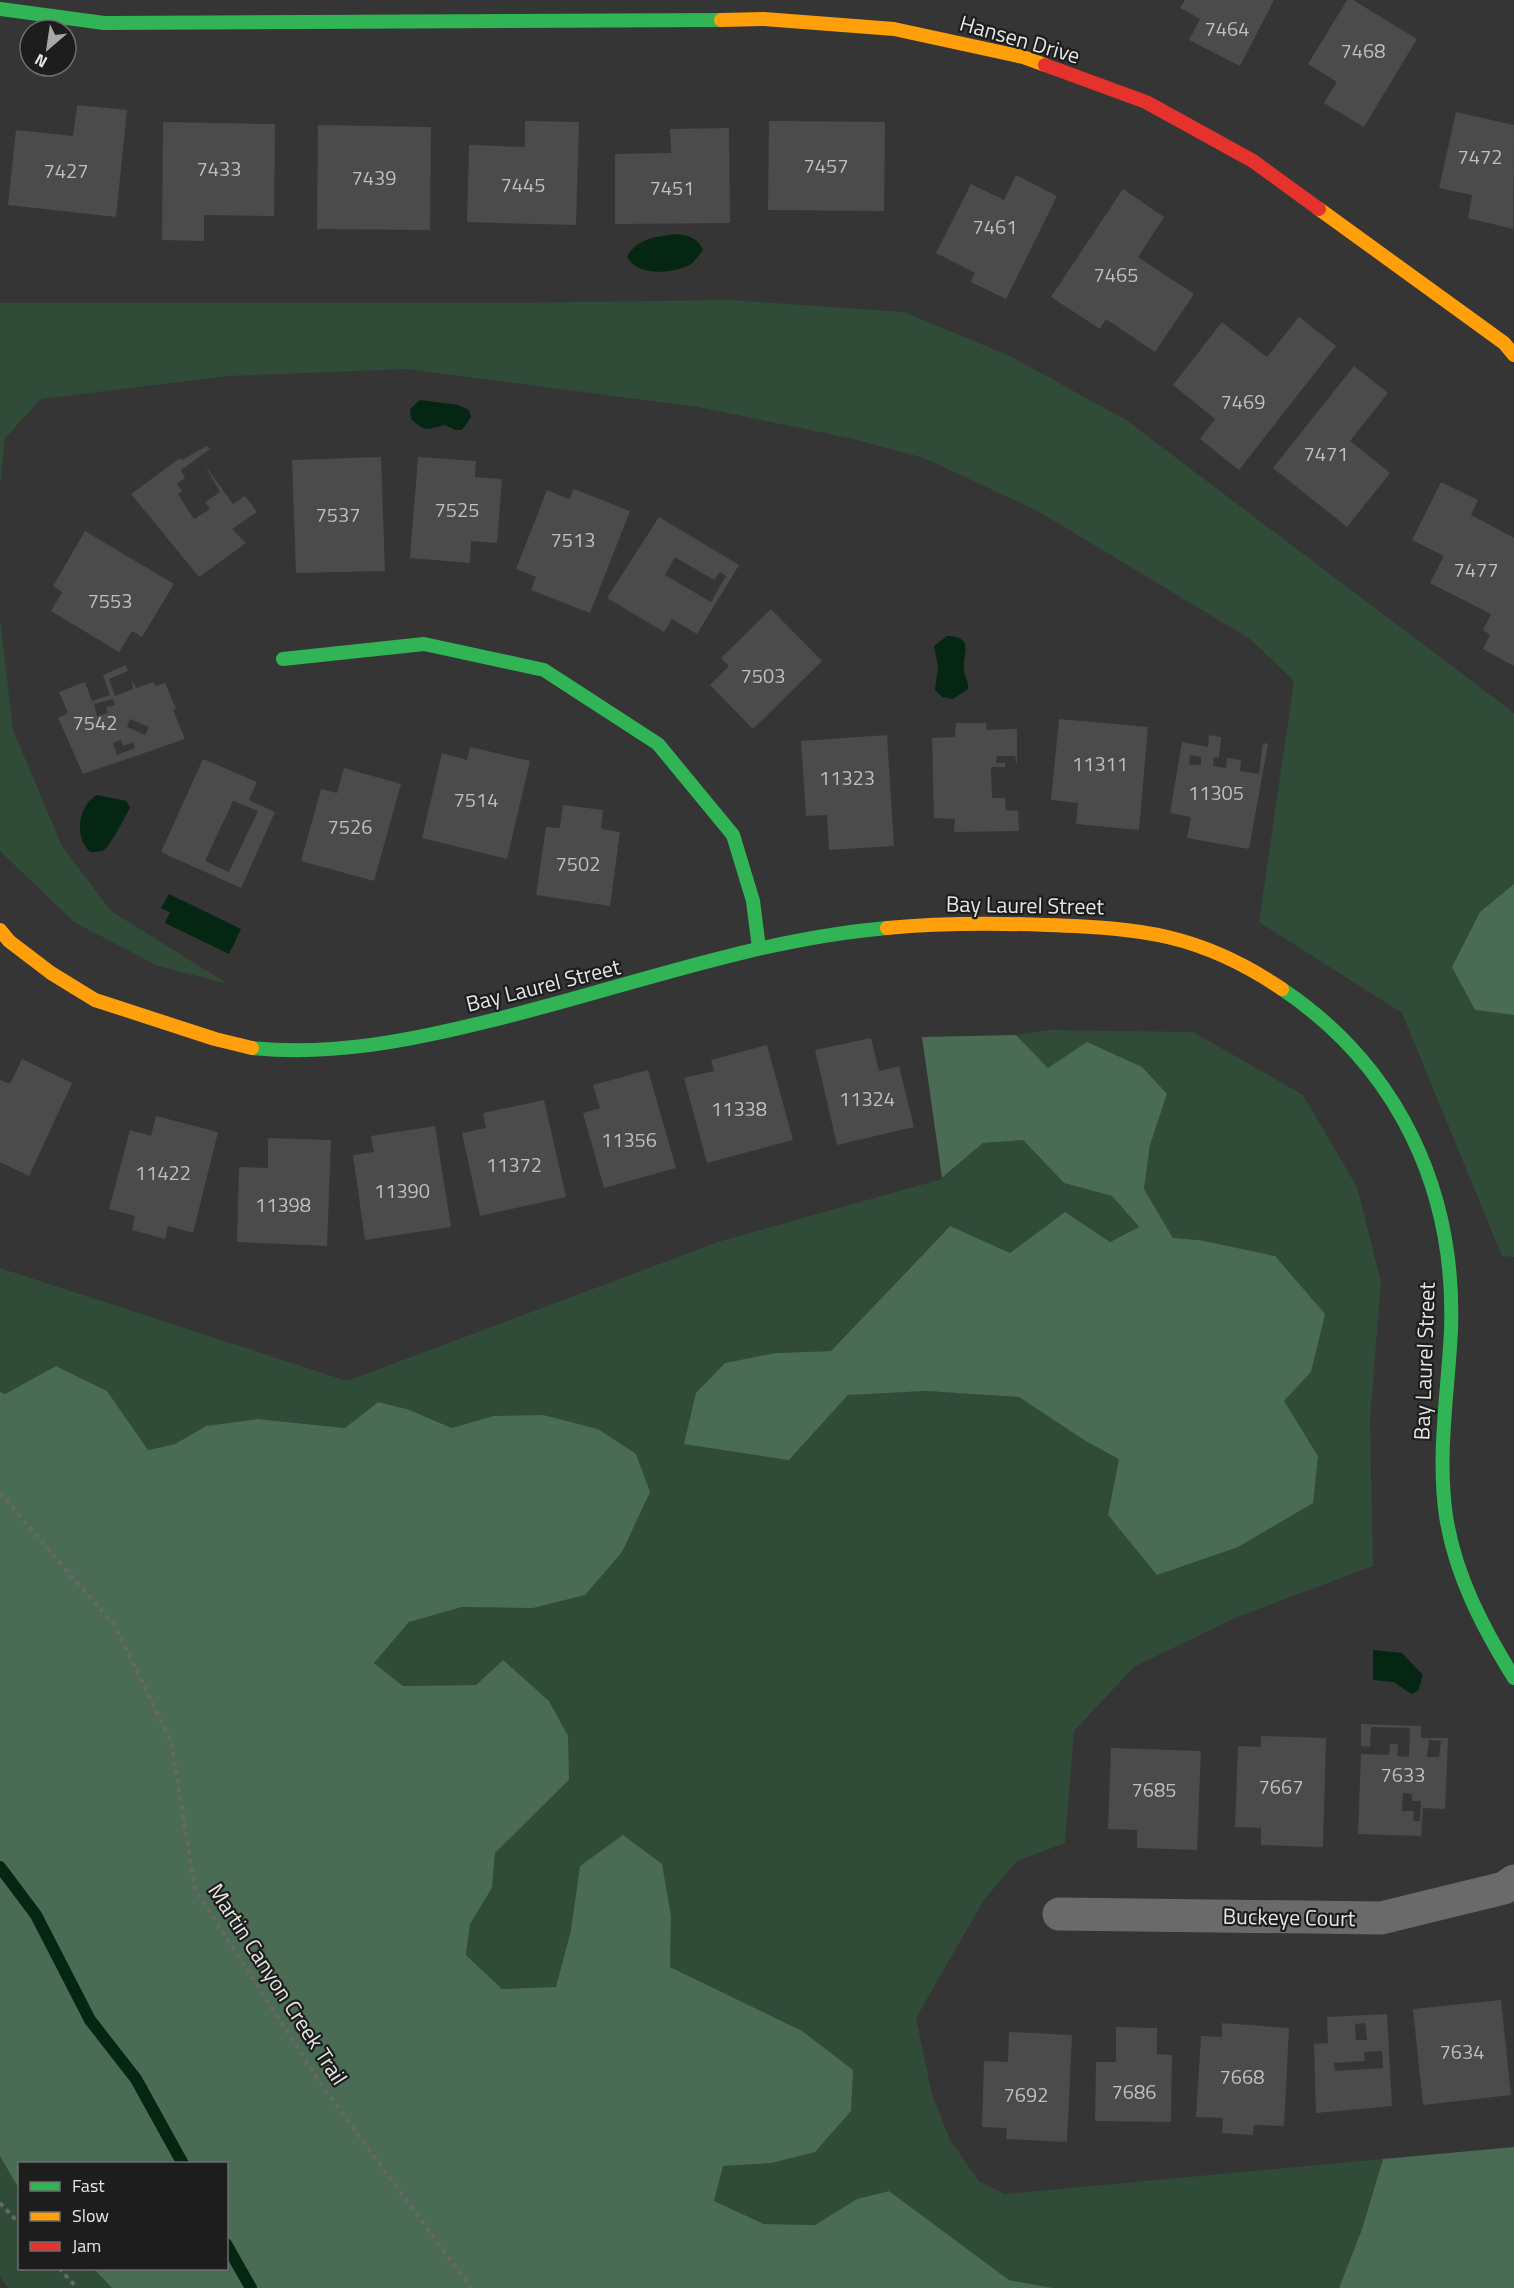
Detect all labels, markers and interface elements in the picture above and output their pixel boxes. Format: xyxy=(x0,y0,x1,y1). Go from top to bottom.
street label: Hansen Drive xyxy=(956,6,1084,72)
house number: 7464 xyxy=(1205,13,1249,44)
north arrow xyxy=(18,18,78,78)
house number: 7468 xyxy=(1341,35,1385,66)
text: N xyxy=(30,48,51,74)
house number: 7472 xyxy=(1458,141,1502,172)
house number: 7457 xyxy=(804,150,848,181)
house number: 7433 xyxy=(197,153,241,184)
house number: 7427 xyxy=(44,155,88,186)
house number: 7439 xyxy=(352,162,396,193)
house number: 7445 xyxy=(501,169,545,200)
house number: 7451 xyxy=(650,172,694,203)
house number: 7461 xyxy=(973,211,1017,242)
house number: 7465 xyxy=(1094,259,1138,290)
house number: 7469 xyxy=(1221,386,1265,417)
house number: 7471 xyxy=(1304,438,1348,469)
house number: 7525 xyxy=(435,494,479,525)
house number: 7537 xyxy=(316,499,360,530)
house number: 7513 xyxy=(551,524,595,555)
house number: 7477 xyxy=(1454,554,1498,585)
house number: 7553 xyxy=(88,585,132,616)
house number: 7503 xyxy=(741,660,785,691)
house number: 7542 xyxy=(73,707,117,738)
house number: 11311 xyxy=(1072,748,1128,779)
house number: 11323 xyxy=(819,762,875,793)
house number: 11305 xyxy=(1188,777,1244,808)
house number: 7514 xyxy=(454,784,498,815)
house number: 7526 xyxy=(328,811,372,842)
house number: 7502 xyxy=(556,848,600,879)
street label: Bay Laurel Street xyxy=(946,887,1105,923)
street label: Bay Laurel Street xyxy=(462,949,624,1021)
house number: 11324 xyxy=(839,1083,895,1114)
house number: 11338 xyxy=(711,1093,767,1124)
house number: 11356 xyxy=(601,1124,657,1155)
house number: 11372 xyxy=(486,1149,542,1180)
house number: 11422 xyxy=(135,1157,191,1188)
house number: 11390 xyxy=(374,1175,430,1206)
house number: 11398 xyxy=(255,1189,311,1220)
street label: Bay Laurel Street xyxy=(1404,1281,1444,1441)
house number: 7633 xyxy=(1381,1759,1425,1790)
house number: 7667 xyxy=(1259,1771,1303,1802)
house number: 7685 xyxy=(1132,1774,1176,1805)
street label: Martin Canyon Creek Trail xyxy=(200,1876,356,2092)
street label: Buckeye Court xyxy=(1222,1899,1356,1935)
house number: 7634 xyxy=(1440,2036,1484,2067)
house number: 7668 xyxy=(1220,2061,1264,2092)
house number: 7686 xyxy=(1112,2076,1156,2107)
house number: 7692 xyxy=(1004,2079,1048,2110)
legend xyxy=(18,2162,228,2270)
text: Fast xyxy=(72,2172,105,2199)
text: Slow xyxy=(72,2202,109,2229)
text: Jam xyxy=(72,2232,101,2259)

